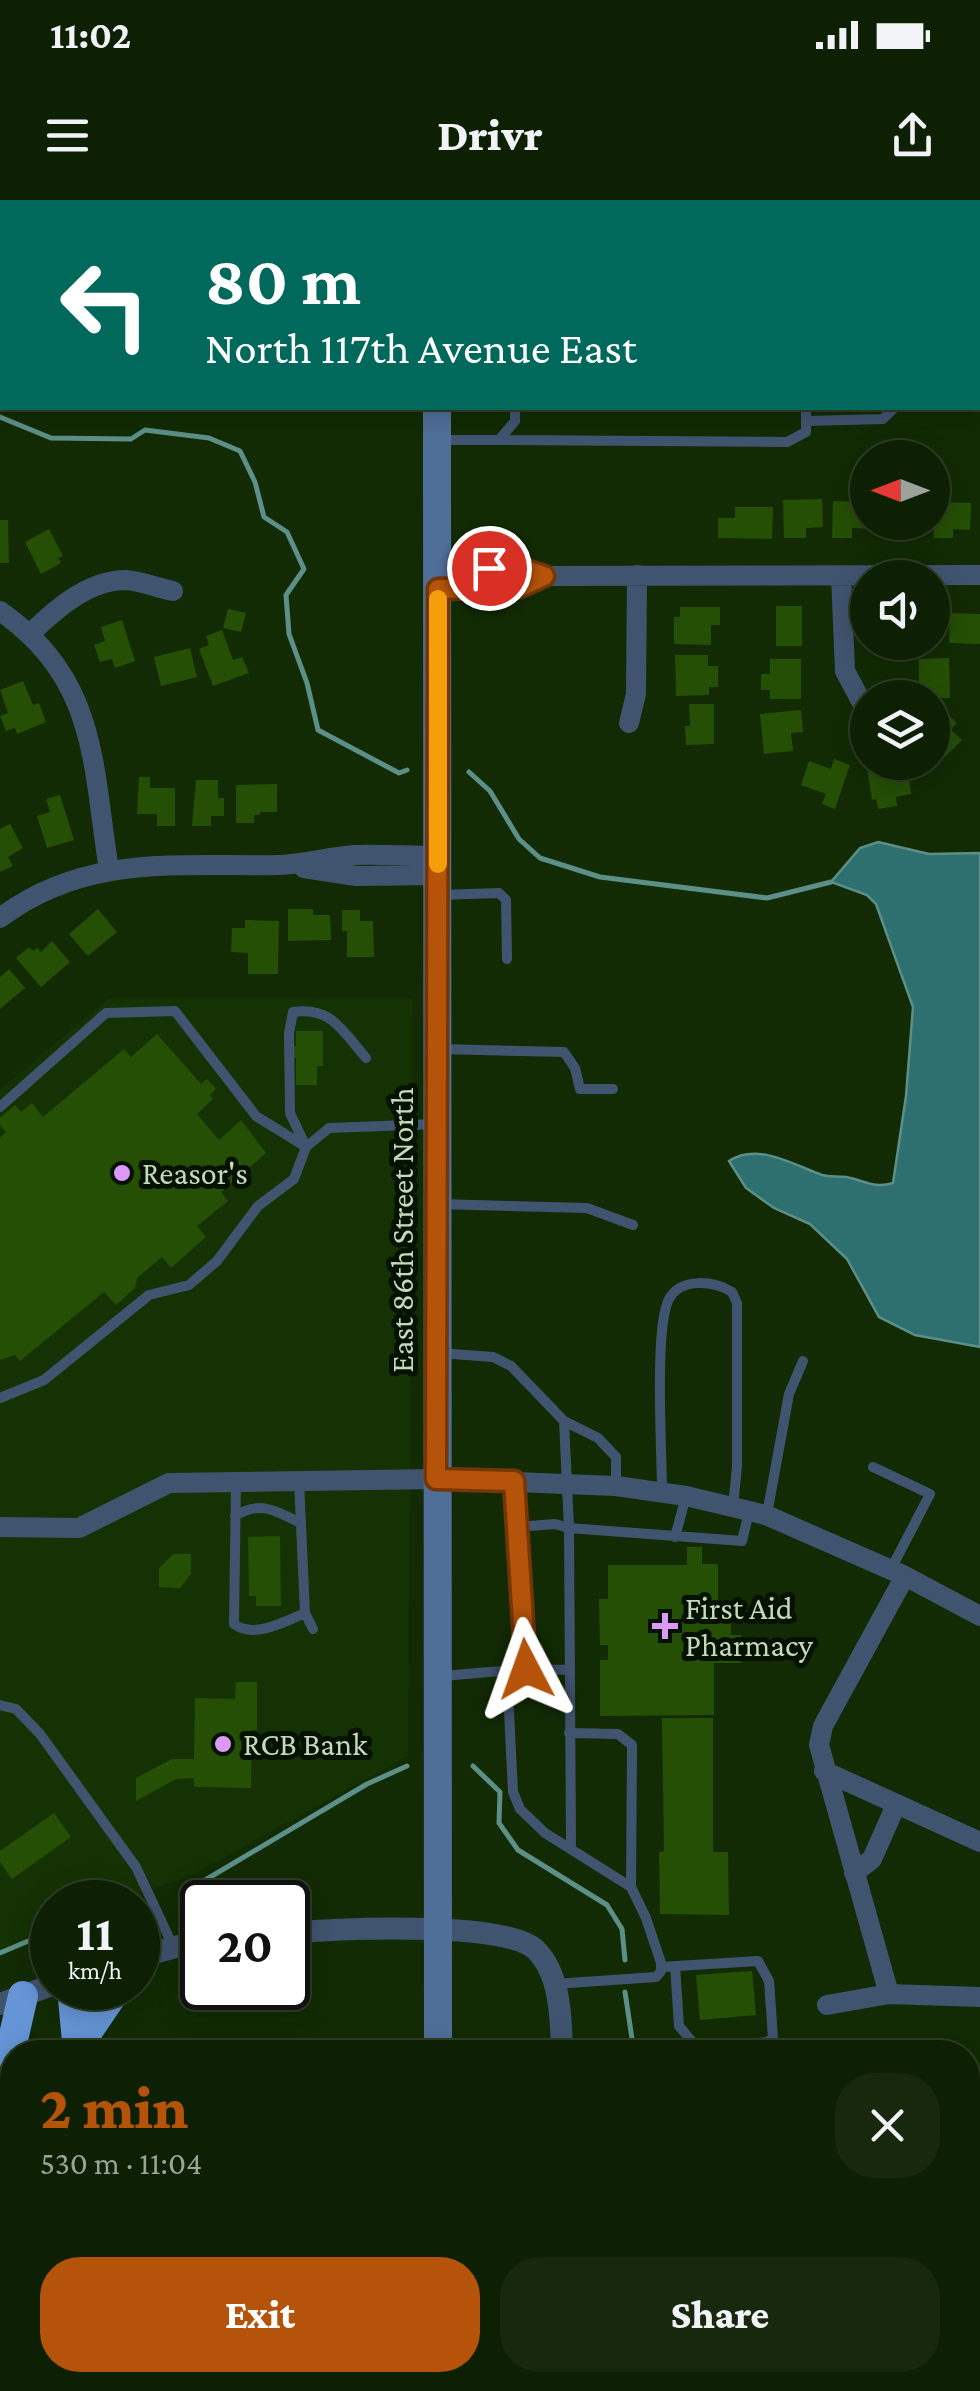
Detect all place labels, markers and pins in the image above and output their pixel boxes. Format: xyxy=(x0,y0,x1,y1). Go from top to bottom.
pin xyxy=(447,526,532,611)
place label: Reasor's xyxy=(142,1155,248,1191)
marker: Reasor's xyxy=(111,1162,133,1184)
place label: First Aid Pharmacy xyxy=(685,1590,813,1663)
marker: First Aid Pharmacy xyxy=(654,1615,676,1637)
place label: RCB Bank xyxy=(243,1726,368,1762)
marker: RCB Bank xyxy=(212,1733,234,1755)

